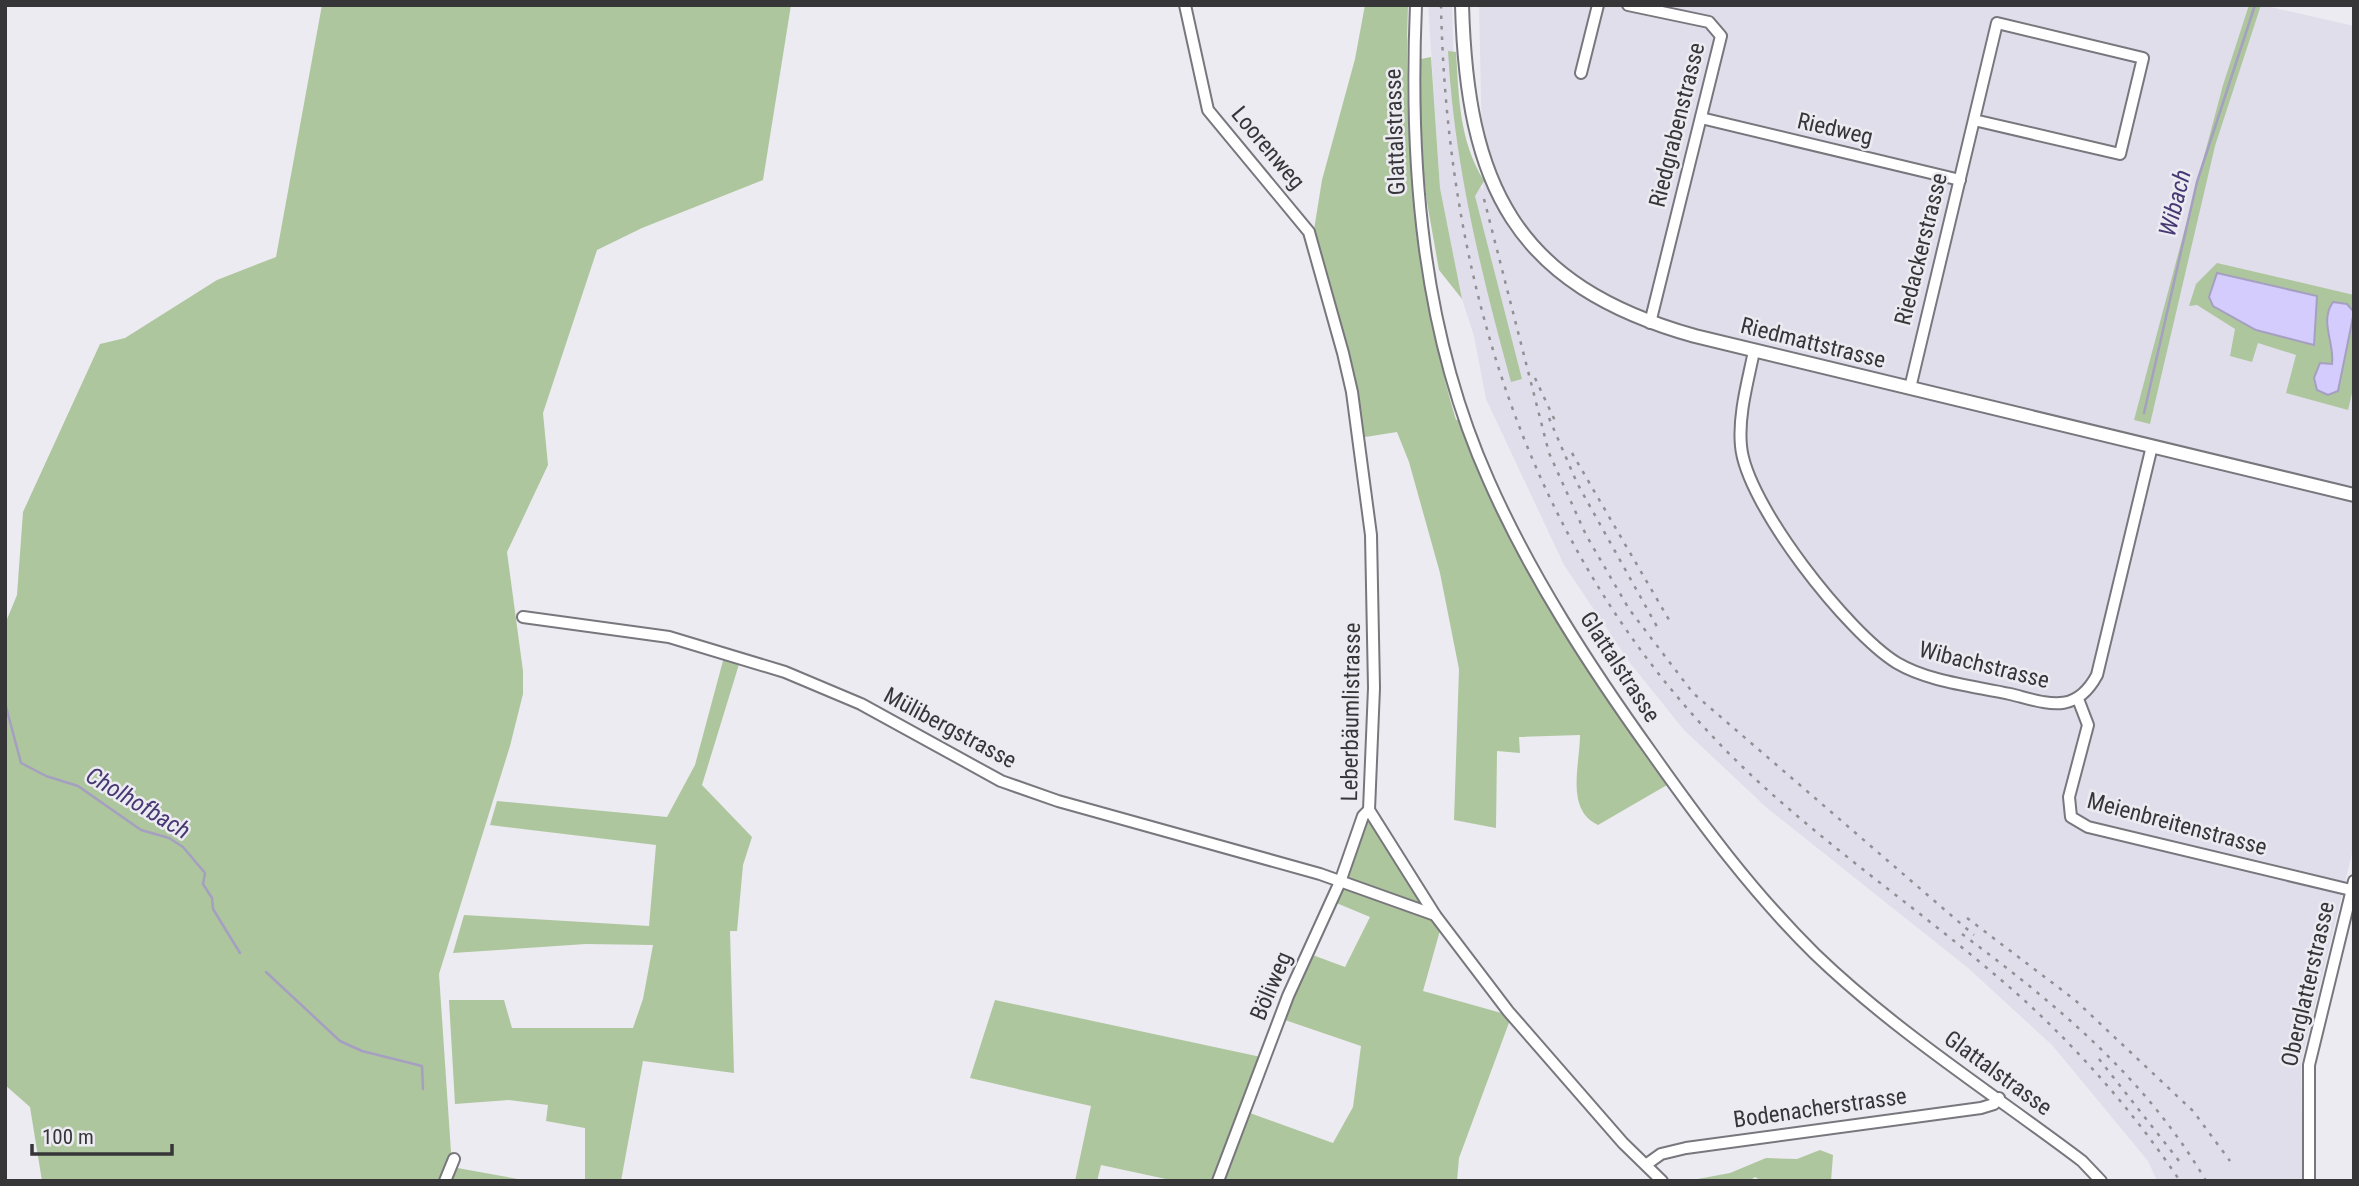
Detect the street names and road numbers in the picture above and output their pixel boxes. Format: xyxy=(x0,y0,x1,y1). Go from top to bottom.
street label: Riedgrabenstrasse xyxy=(1644,40,1710,210)
street label: Glattalstrasse xyxy=(1379,68,1411,196)
street label: Loorenweg xyxy=(1226,101,1310,195)
street label: Riedweg xyxy=(1795,107,1875,151)
street label: Riedackerstrasse xyxy=(1889,170,1953,328)
street label: Riedmattstrasse xyxy=(1738,312,1888,374)
street label: Glattalstrasse xyxy=(1574,607,1666,727)
street label: Leberbäumlistrasse xyxy=(1336,622,1366,802)
street label: Wibachstrasse xyxy=(1916,636,2052,694)
street label: Mülibergstrasse xyxy=(879,682,1021,774)
street label: Meienbreitenstrasse xyxy=(2084,787,2270,861)
street label: Oberglatterstrasse xyxy=(2276,899,2340,1069)
street label: Böliweg xyxy=(1245,948,1297,1024)
street label: Glattalstrasse xyxy=(1939,1025,2057,1121)
street label: Bodenacherstrasse xyxy=(1732,1082,1908,1134)

